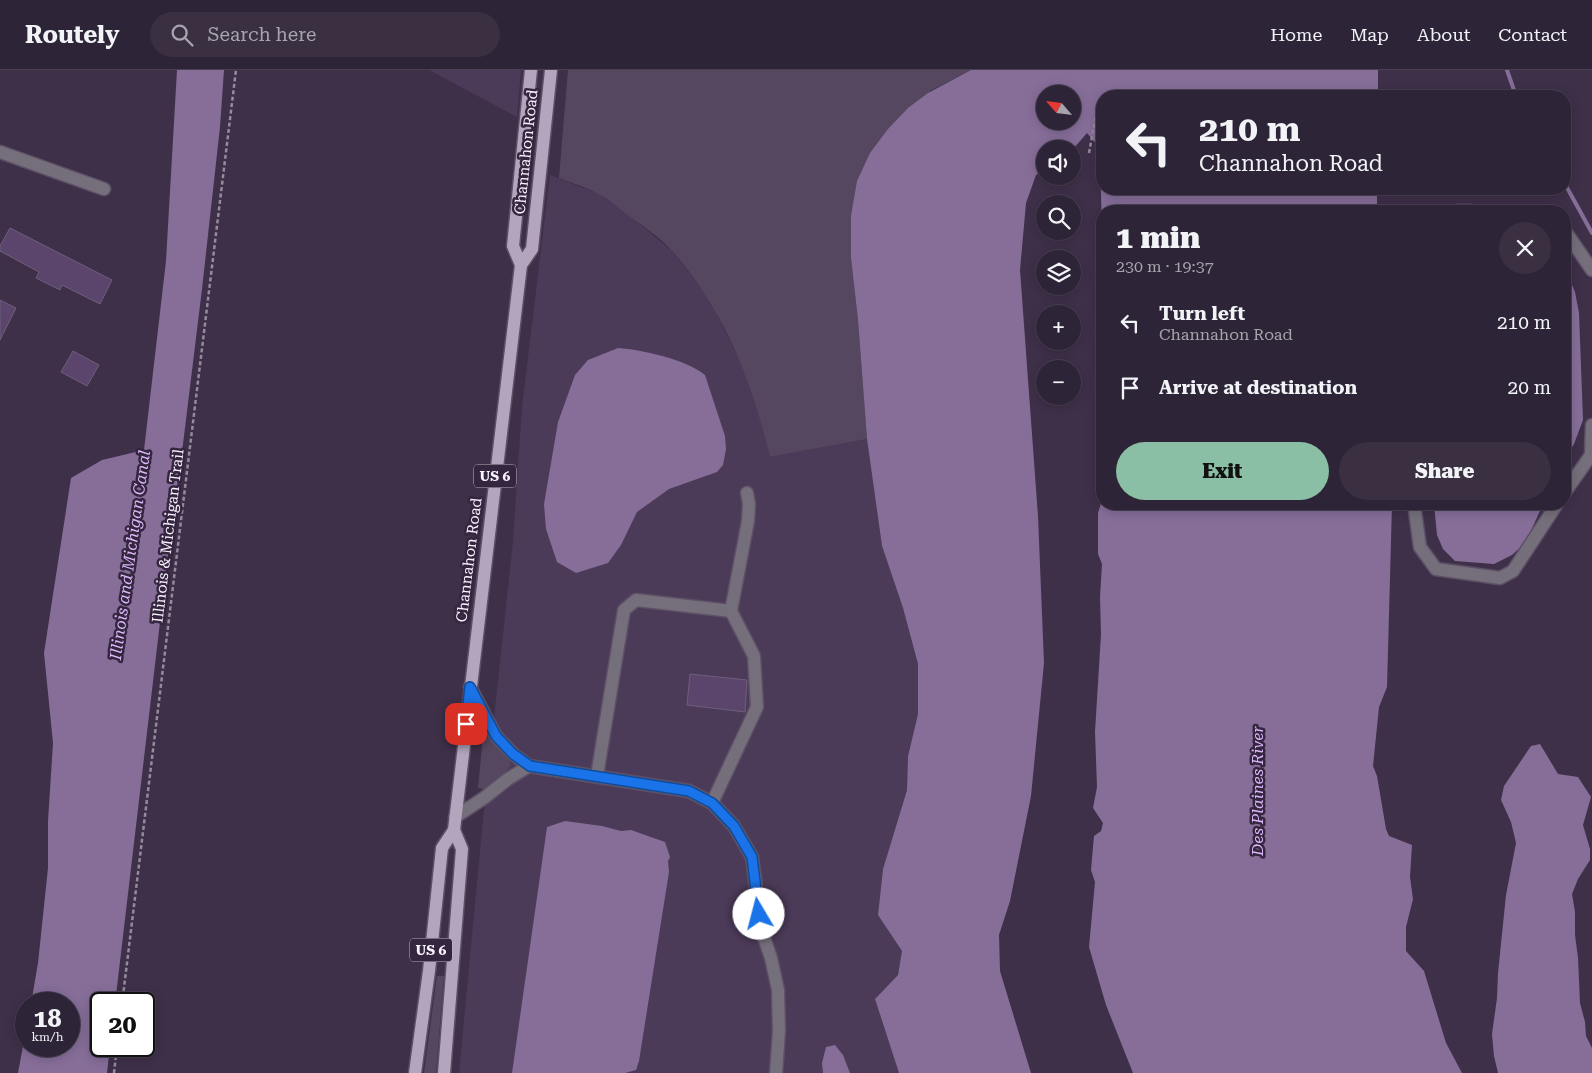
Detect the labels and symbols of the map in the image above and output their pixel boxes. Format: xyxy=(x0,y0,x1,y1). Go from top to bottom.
north arrow xyxy=(1036,85,1081,130)
street label: Channahon Road xyxy=(511,88,542,215)
street label: Illinois & Michigan Trail xyxy=(148,448,188,624)
water label: Illinois and Michigan Canal xyxy=(106,449,154,662)
road number: US 6 xyxy=(474,464,516,488)
street label: Channahon Road xyxy=(452,496,486,623)
pin xyxy=(445,703,487,745)
water label: Des Plaines River xyxy=(1248,726,1267,857)
position arrow xyxy=(732,887,784,939)
road number: US 6 xyxy=(410,938,452,962)
speed limit sign: 20 xyxy=(90,992,155,1057)

